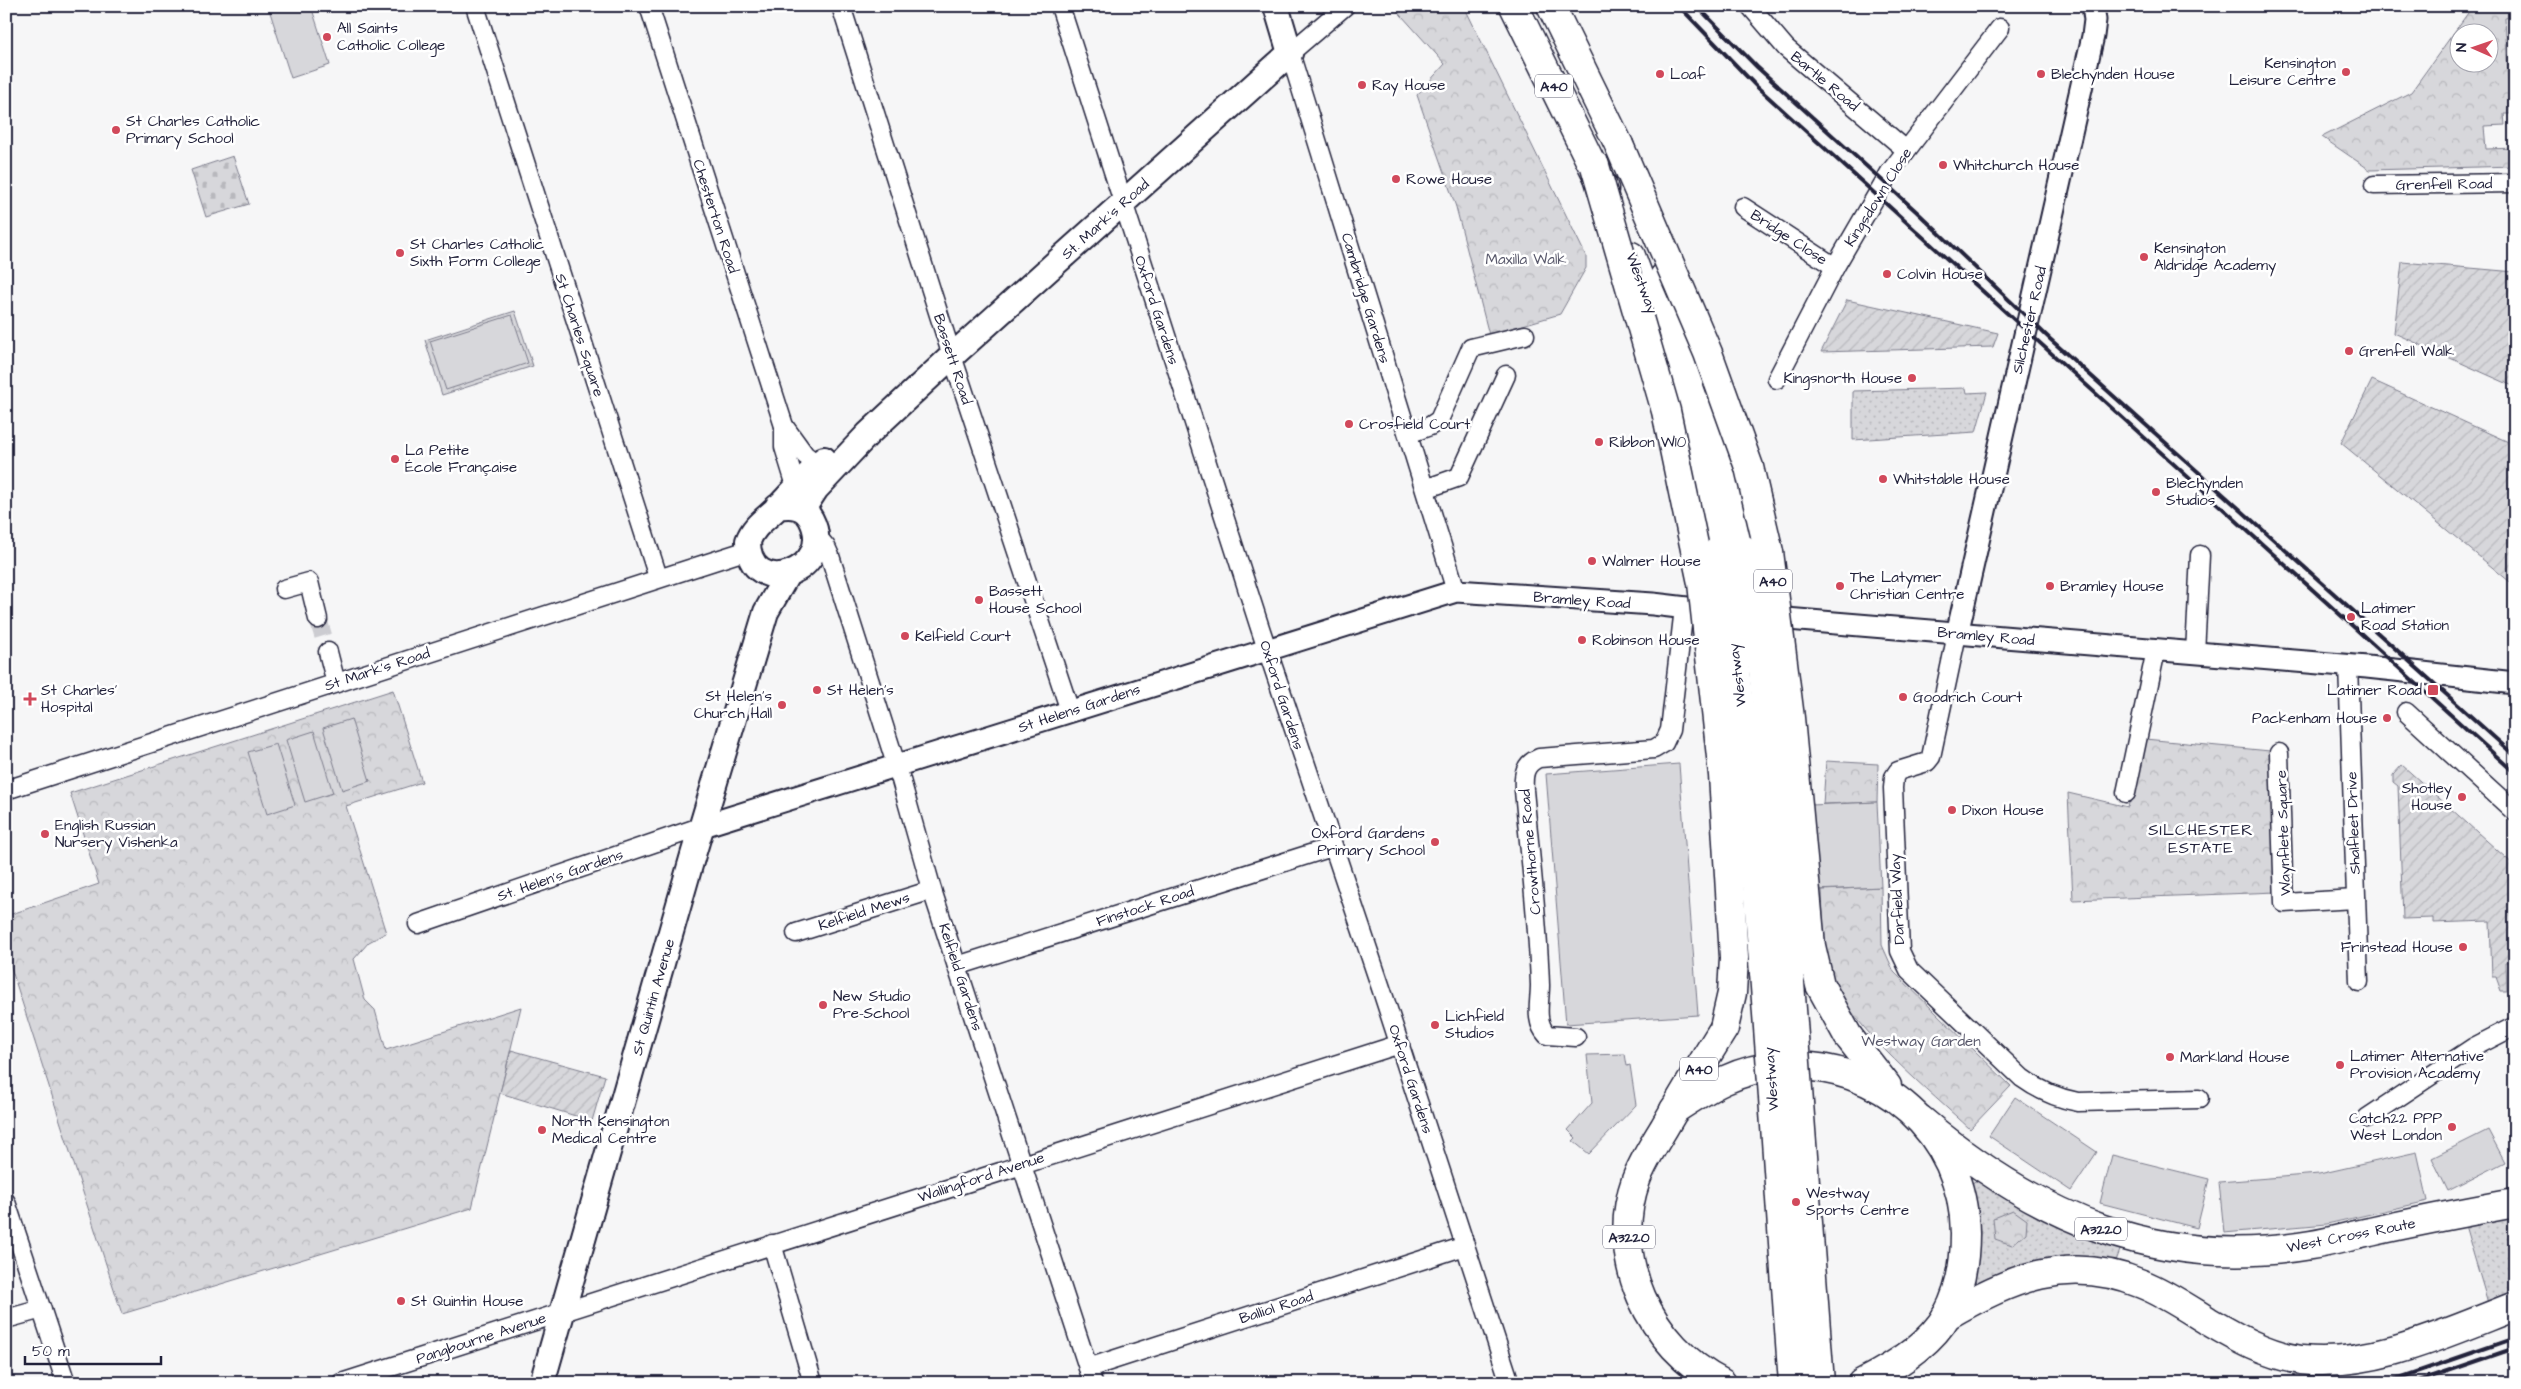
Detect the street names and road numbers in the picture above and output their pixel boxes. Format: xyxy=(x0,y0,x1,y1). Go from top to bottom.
street label: Bartle Road xyxy=(1786,46,1864,116)
road number: A40 xyxy=(1535,74,1573,98)
street label: Kingsdown Close xyxy=(1840,144,1918,251)
street label: Chesterton Road xyxy=(687,157,744,276)
street label: Grenfell Road xyxy=(2396,173,2493,196)
street label: St. Mark's Road xyxy=(1057,174,1154,265)
street label: Bridge Close xyxy=(1746,205,1831,271)
street label: Cambridge Gardens xyxy=(1335,230,1396,367)
street label: Westway xyxy=(1619,250,1663,317)
street label: Oxford Gardens xyxy=(1129,253,1184,368)
street label: Silchester Road xyxy=(2007,264,2052,376)
street label: St Charles Square xyxy=(550,271,609,400)
street label: Bassett Road xyxy=(928,311,977,407)
road number: A40 xyxy=(1754,570,1792,592)
street label: Bramley Road xyxy=(1533,587,1632,615)
street label: Bramley Road xyxy=(1936,622,2036,652)
street label: Oxford Gardens xyxy=(1254,638,1309,753)
street label: St Mark's Road xyxy=(322,642,433,696)
street label: Westway xyxy=(1723,642,1753,708)
street label: St Helens Gardens xyxy=(1015,679,1143,738)
street label: Waynflete Square xyxy=(2271,770,2297,896)
street label: Shalfleet Drive xyxy=(2341,771,2366,875)
street label: Crowthorne Road xyxy=(1515,788,1546,916)
street label: St. Helen's Gardens xyxy=(494,844,626,907)
street label: Darfield Way xyxy=(1885,853,1911,945)
street label: Finstock Road xyxy=(1094,881,1197,932)
street label: Kelfield Mews xyxy=(816,887,913,936)
street label: Kelfield Gardens xyxy=(933,921,988,1034)
street label: St Quintin Avenue xyxy=(627,936,680,1058)
street label: Oxford Gardens xyxy=(1383,1022,1438,1137)
street label: Westway xyxy=(1759,1046,1785,1112)
road number: A40 xyxy=(1680,1058,1718,1080)
street label: Wallingford Avenue xyxy=(915,1147,1047,1209)
street label: West Cross Route xyxy=(2285,1213,2417,1258)
road number: A3220 xyxy=(2075,1218,2127,1240)
road number: A3220 xyxy=(1603,1226,1655,1248)
street label: Balliol Road xyxy=(1237,1286,1316,1329)
street label: Pangbourne Avenue xyxy=(413,1308,549,1370)

